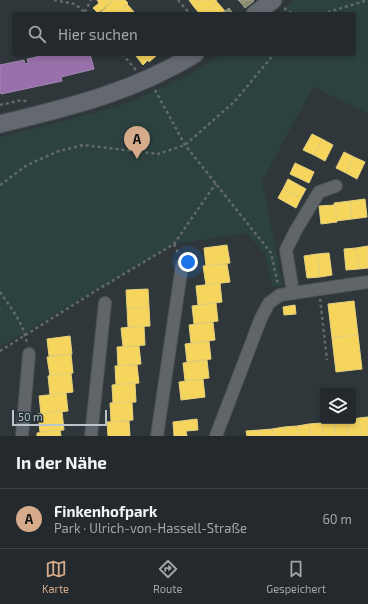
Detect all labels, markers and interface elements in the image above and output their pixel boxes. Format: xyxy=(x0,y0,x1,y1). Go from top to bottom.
search box xyxy=(12,12,356,56)
icon: search xyxy=(26,23,48,45)
text: Hier suchen xyxy=(58,25,138,43)
pin: A xyxy=(124,126,150,159)
your location xyxy=(178,252,198,272)
map controls xyxy=(320,388,356,424)
button: layers xyxy=(320,388,356,424)
scale bar xyxy=(12,408,107,427)
text: 50 m xyxy=(18,410,43,423)
text: In der Nähe xyxy=(16,452,107,472)
text: Finkenhofpark xyxy=(54,502,157,520)
text: A xyxy=(25,511,33,527)
text: 60 m xyxy=(322,511,352,527)
text: Park · Ulrich-von-Hassell-Straße xyxy=(54,520,247,536)
tab: Karte xyxy=(42,558,69,595)
tab: Route xyxy=(153,558,182,595)
tab: Gespeichert xyxy=(266,558,326,595)

